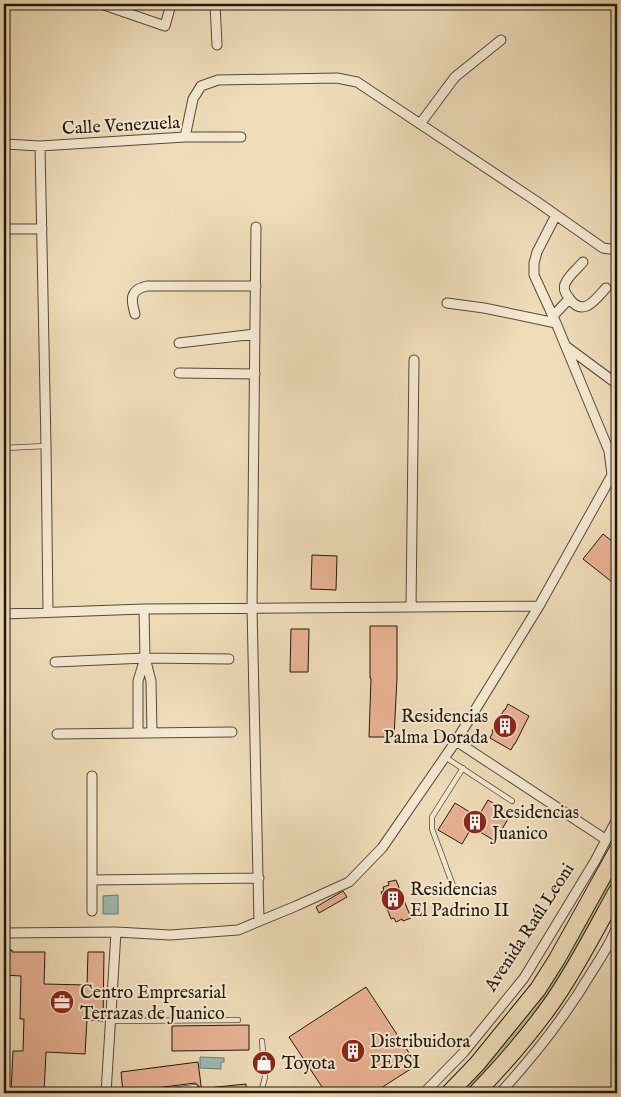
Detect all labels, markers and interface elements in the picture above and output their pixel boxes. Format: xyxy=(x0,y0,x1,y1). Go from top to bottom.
street label: Calle Venezuela xyxy=(61,112,181,141)
place label: Residencias Palma Dorada xyxy=(384,706,488,750)
building icon: Residencias Palma Dorada xyxy=(492,713,518,739)
place label: Residencias Juanico xyxy=(490,802,579,846)
building icon: Residencias Juanico xyxy=(462,809,488,835)
street label: Avenida Raúl Leoni xyxy=(480,859,580,997)
place label: Residencias El Padrino II xyxy=(410,879,509,923)
building icon: Residencias El Padrino II xyxy=(380,886,406,912)
place label: Centro Empresarial Terrazas de Juanico xyxy=(80,982,226,1026)
office icon: Centro Empresarial Terrazas de Juanico xyxy=(49,989,75,1015)
place label: Distribuidora PEPSI xyxy=(370,1031,471,1075)
building icon: Distribuidora PEPSI xyxy=(340,1038,366,1064)
shop icon: Toyota xyxy=(251,1050,277,1076)
place label: Toyota xyxy=(282,1053,335,1076)

